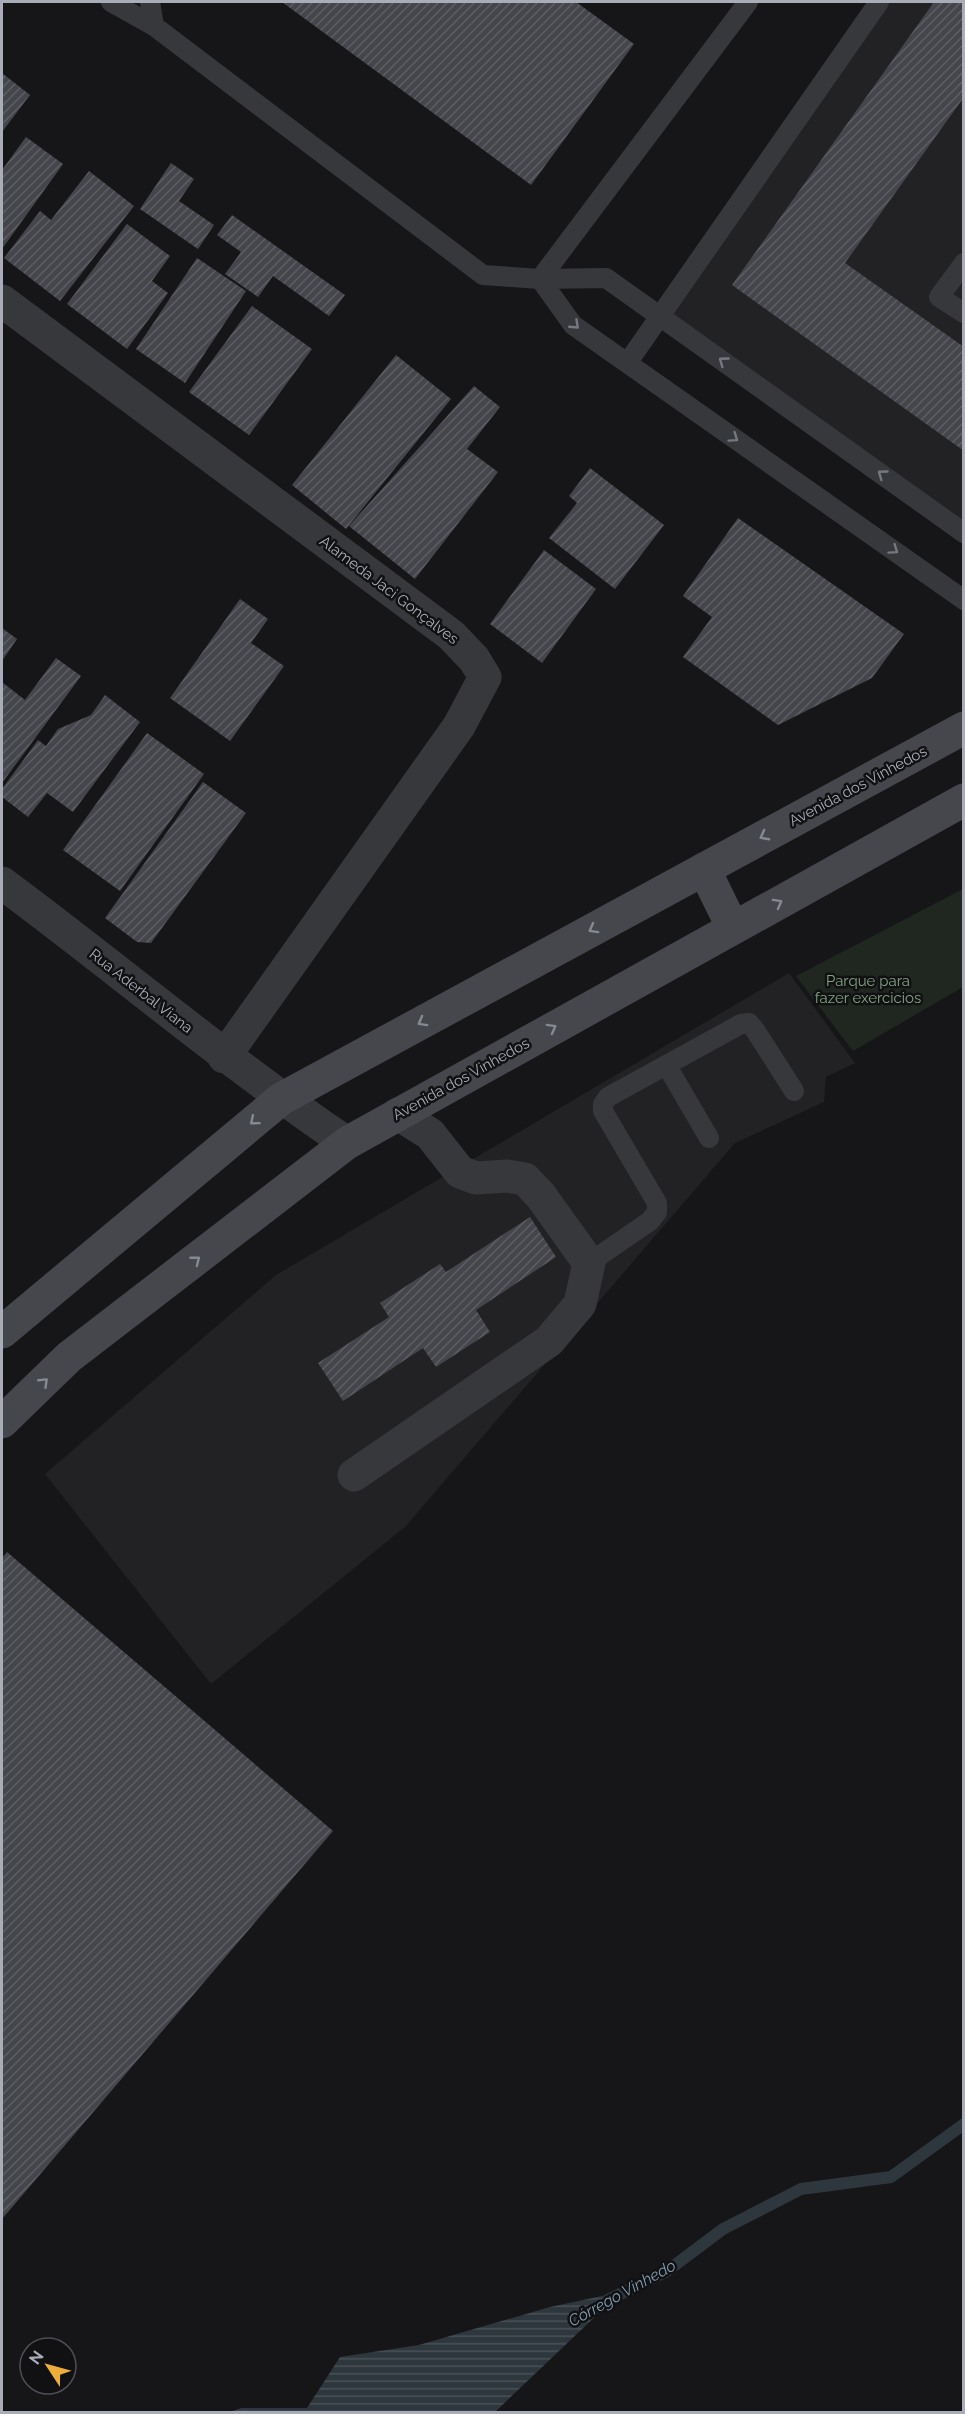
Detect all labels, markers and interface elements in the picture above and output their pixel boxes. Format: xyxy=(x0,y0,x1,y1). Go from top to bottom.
one-way arrow xyxy=(569,318,579,329)
one-way arrow xyxy=(719,357,730,368)
one-way arrow xyxy=(728,430,739,441)
one-way arrow xyxy=(877,470,888,481)
street label: Alameda Jaci Gonçalves xyxy=(316,532,462,648)
one-way arrow xyxy=(887,543,898,554)
street label: Avenida dos Vinhedos xyxy=(786,742,930,830)
one-way arrow xyxy=(760,829,771,840)
one-way arrow xyxy=(772,899,782,910)
one-way arrow xyxy=(589,922,599,933)
street label: Rua Aderbal Viana xyxy=(86,945,196,1037)
park label: Parque para fazer exercicios xyxy=(815,972,921,1007)
one-way arrow xyxy=(417,1015,428,1026)
one-way arrow xyxy=(546,1024,556,1035)
street label: Avenida dos Vinhedos xyxy=(389,1034,533,1124)
one-way arrow xyxy=(250,1114,261,1125)
one-way arrow xyxy=(189,1256,200,1267)
one-way arrow xyxy=(37,1378,48,1389)
water label: Córrego Vinhedo xyxy=(565,2256,679,2330)
north arrow xyxy=(18,2336,78,2396)
text: N xyxy=(25,2347,48,2368)

